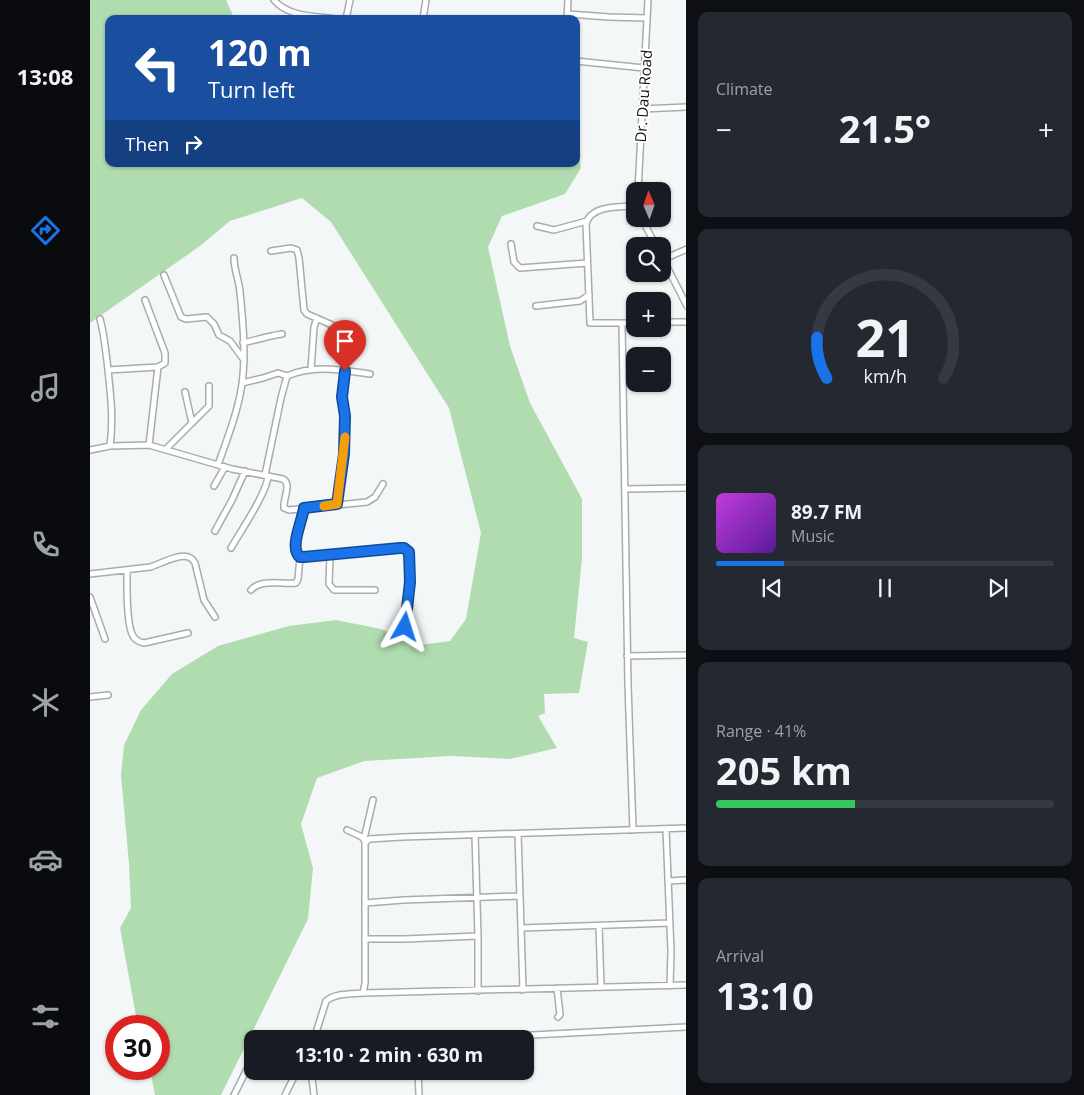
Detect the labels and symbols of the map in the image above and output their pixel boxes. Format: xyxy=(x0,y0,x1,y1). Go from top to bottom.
street label: Dr. Dau Road xyxy=(630,49,656,143)
north arrow xyxy=(626,182,671,228)
pin xyxy=(324,320,366,371)
position arrow xyxy=(378,600,430,652)
speed limit sign: 30 xyxy=(105,1015,170,1080)

